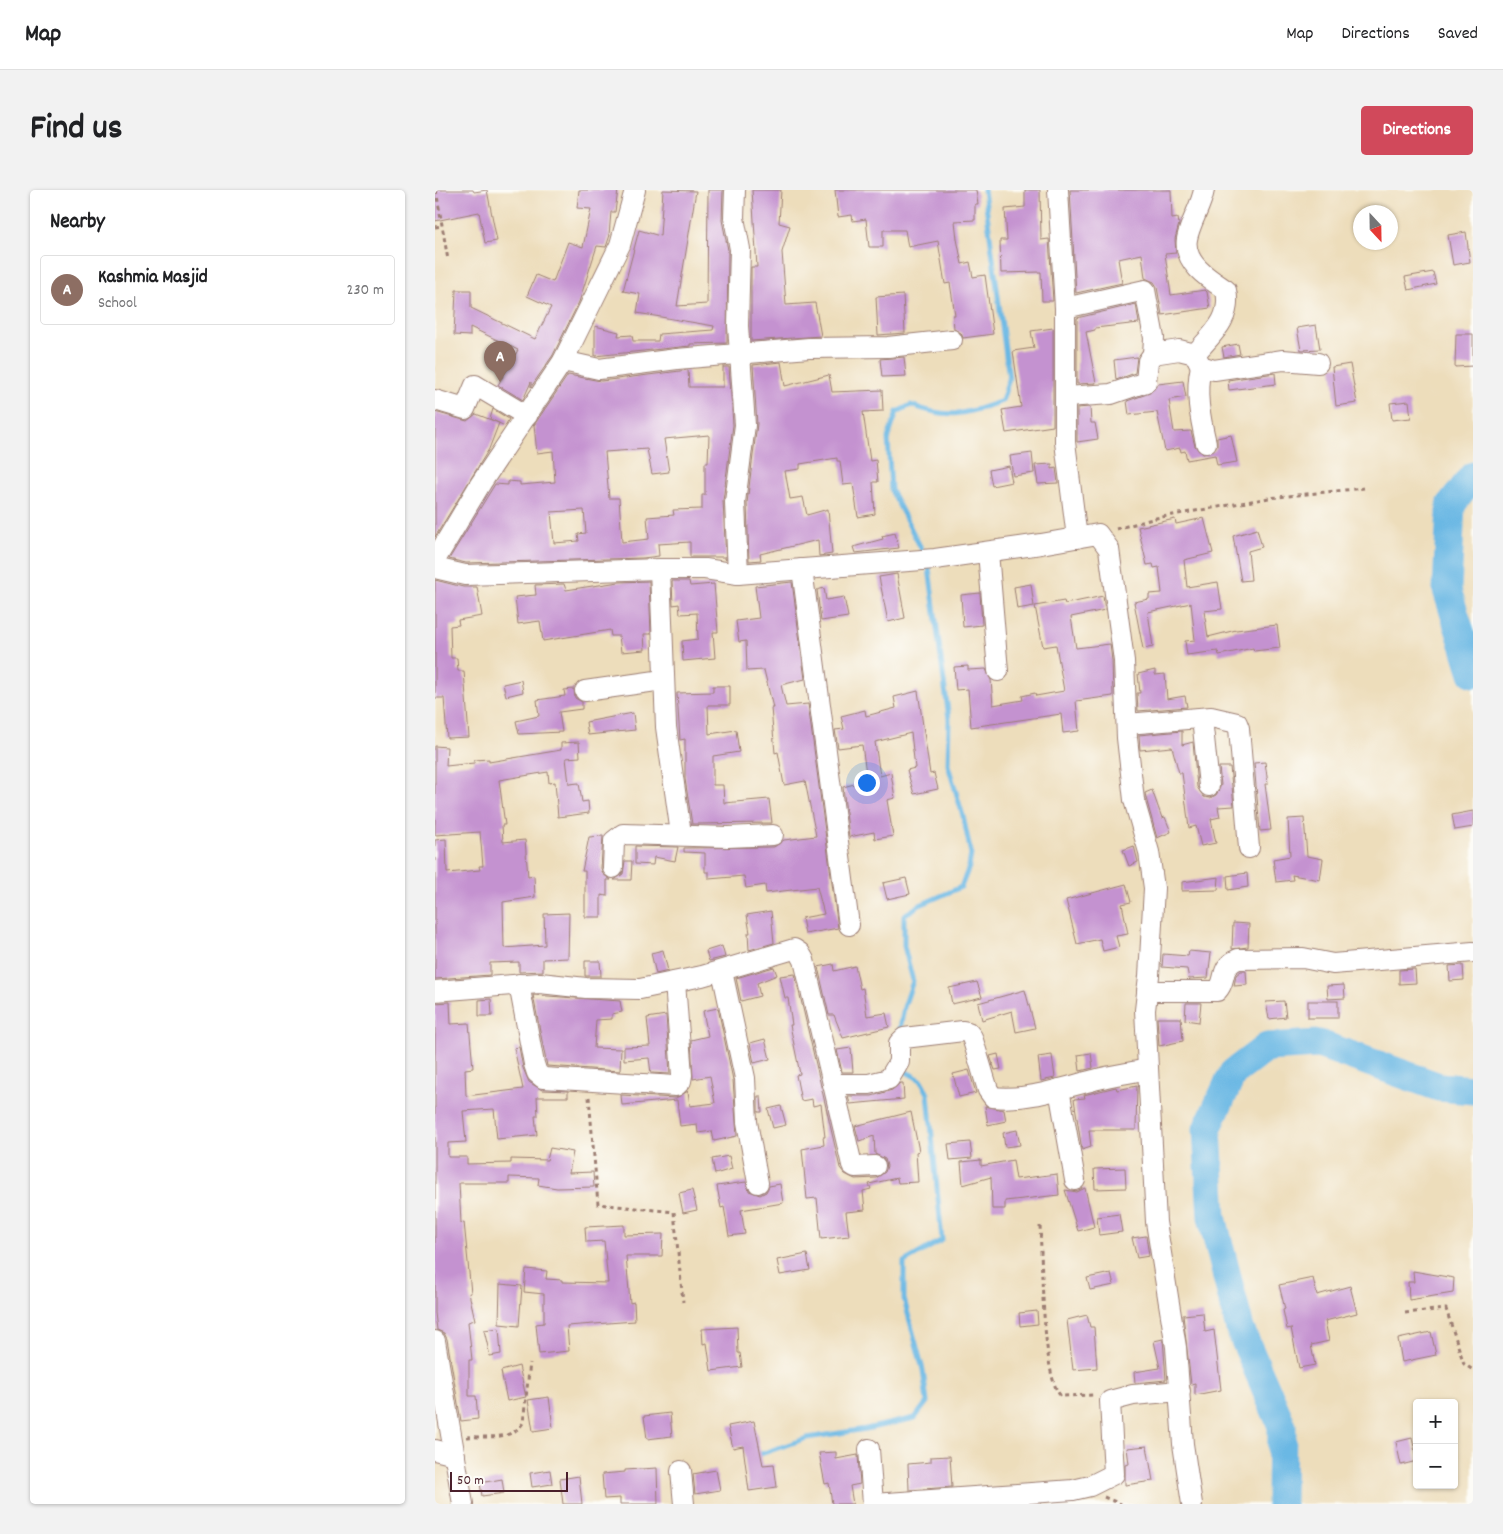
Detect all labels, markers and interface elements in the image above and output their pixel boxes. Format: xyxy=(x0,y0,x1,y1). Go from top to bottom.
text: Map xyxy=(25,18,61,52)
text: Map xyxy=(1286,22,1313,47)
text: Directions xyxy=(1341,22,1410,47)
text: Saved xyxy=(1438,22,1478,47)
text: Find us xyxy=(30,105,122,155)
button: Directions xyxy=(1361,106,1473,155)
north arrow xyxy=(1353,205,1398,250)
text: Nearby xyxy=(50,208,105,238)
text: Kashmia Masjid xyxy=(98,265,208,292)
text: A xyxy=(63,279,71,302)
text: 230 m xyxy=(347,279,384,302)
text: School xyxy=(98,292,137,315)
pin: A xyxy=(484,341,516,382)
your location xyxy=(854,770,880,796)
map controls xyxy=(1413,1399,1458,1489)
button: + xyxy=(1413,1399,1458,1444)
button: − xyxy=(1413,1444,1458,1489)
scale bar xyxy=(450,1469,567,1492)
text: 50 m xyxy=(457,1471,484,1491)

